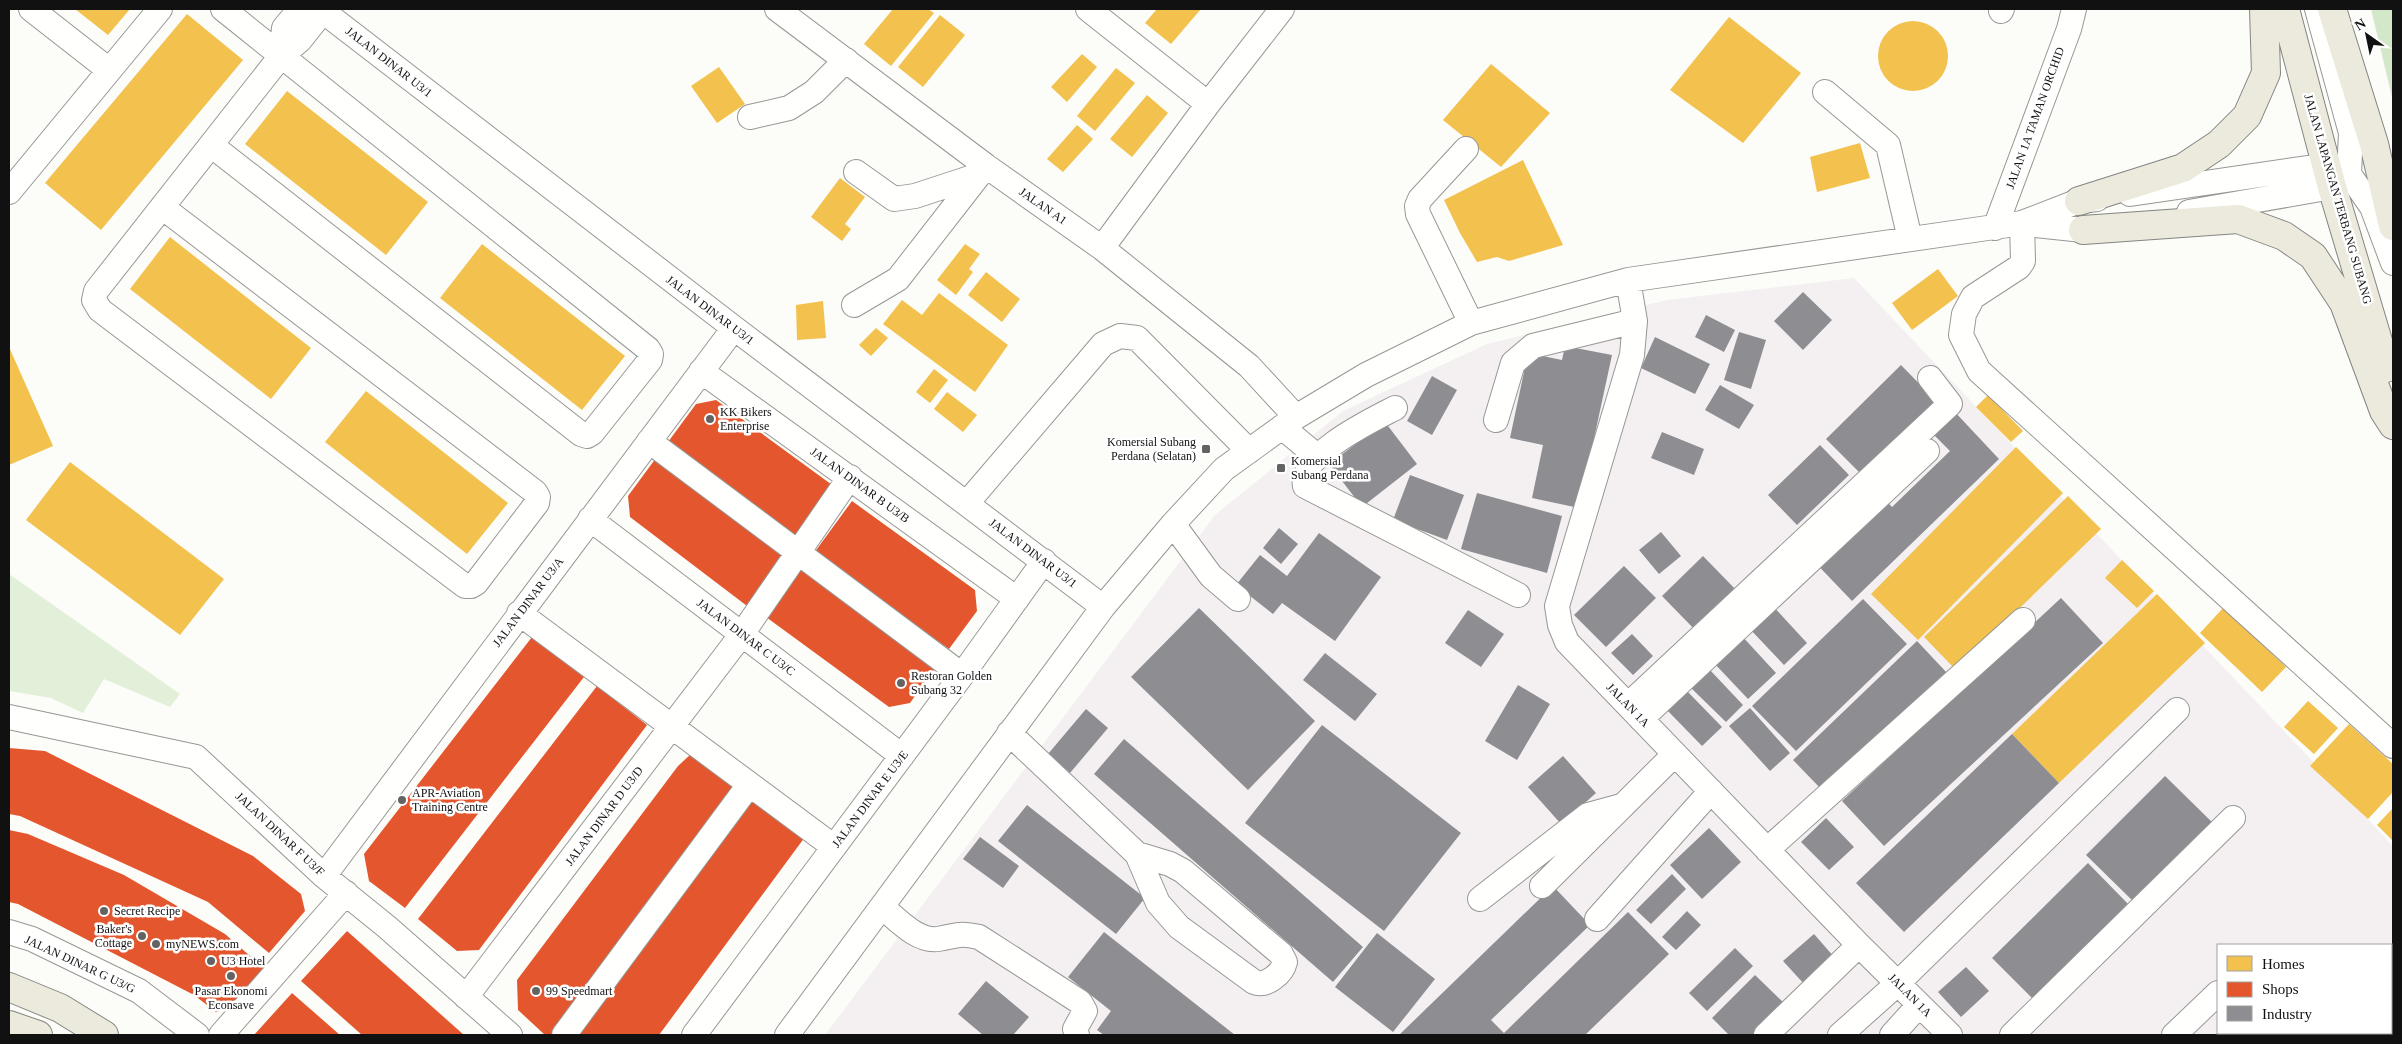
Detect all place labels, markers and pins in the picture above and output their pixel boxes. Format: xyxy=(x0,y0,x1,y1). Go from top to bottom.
place label: KK Bikers Enterprise xyxy=(720,405,772,433)
marker: KK Bikers Enterprise xyxy=(704,413,716,425)
place label: Komersial Subang Perdana (Selatan) xyxy=(1107,435,1196,463)
marker: Komersial Subang Perdana (Selatan) xyxy=(1200,443,1212,455)
place label: Komersial Subang Perdana xyxy=(1291,454,1369,482)
marker: Komersial Subang Perdana xyxy=(1275,462,1287,474)
place label: Restoran Golden Subang 32 xyxy=(911,669,992,697)
marker: Restoran Golden Subang 32 xyxy=(895,677,907,689)
place label: APR-Aviation Training Centre xyxy=(412,786,488,814)
marker: APR-Aviation Training Centre xyxy=(396,794,408,806)
place label: Secret Recipe xyxy=(114,904,180,918)
marker: Secret Recipe xyxy=(98,905,110,917)
place label: Baker's Cottage xyxy=(95,922,132,950)
marker: Baker's Cottage xyxy=(136,930,148,942)
place label: myNEWS.com xyxy=(166,937,240,951)
marker: myNEWS.com xyxy=(150,938,162,950)
place label: U3 Hotel xyxy=(221,954,266,968)
marker: U3 Hotel xyxy=(205,955,217,967)
marker: Pasar Ekonomi Econsave xyxy=(225,970,237,982)
place label: Pasar Ekonomi Econsave xyxy=(195,984,268,1012)
place label: 99 Speedmart xyxy=(546,984,613,998)
marker: 99 Speedmart xyxy=(530,985,542,997)

